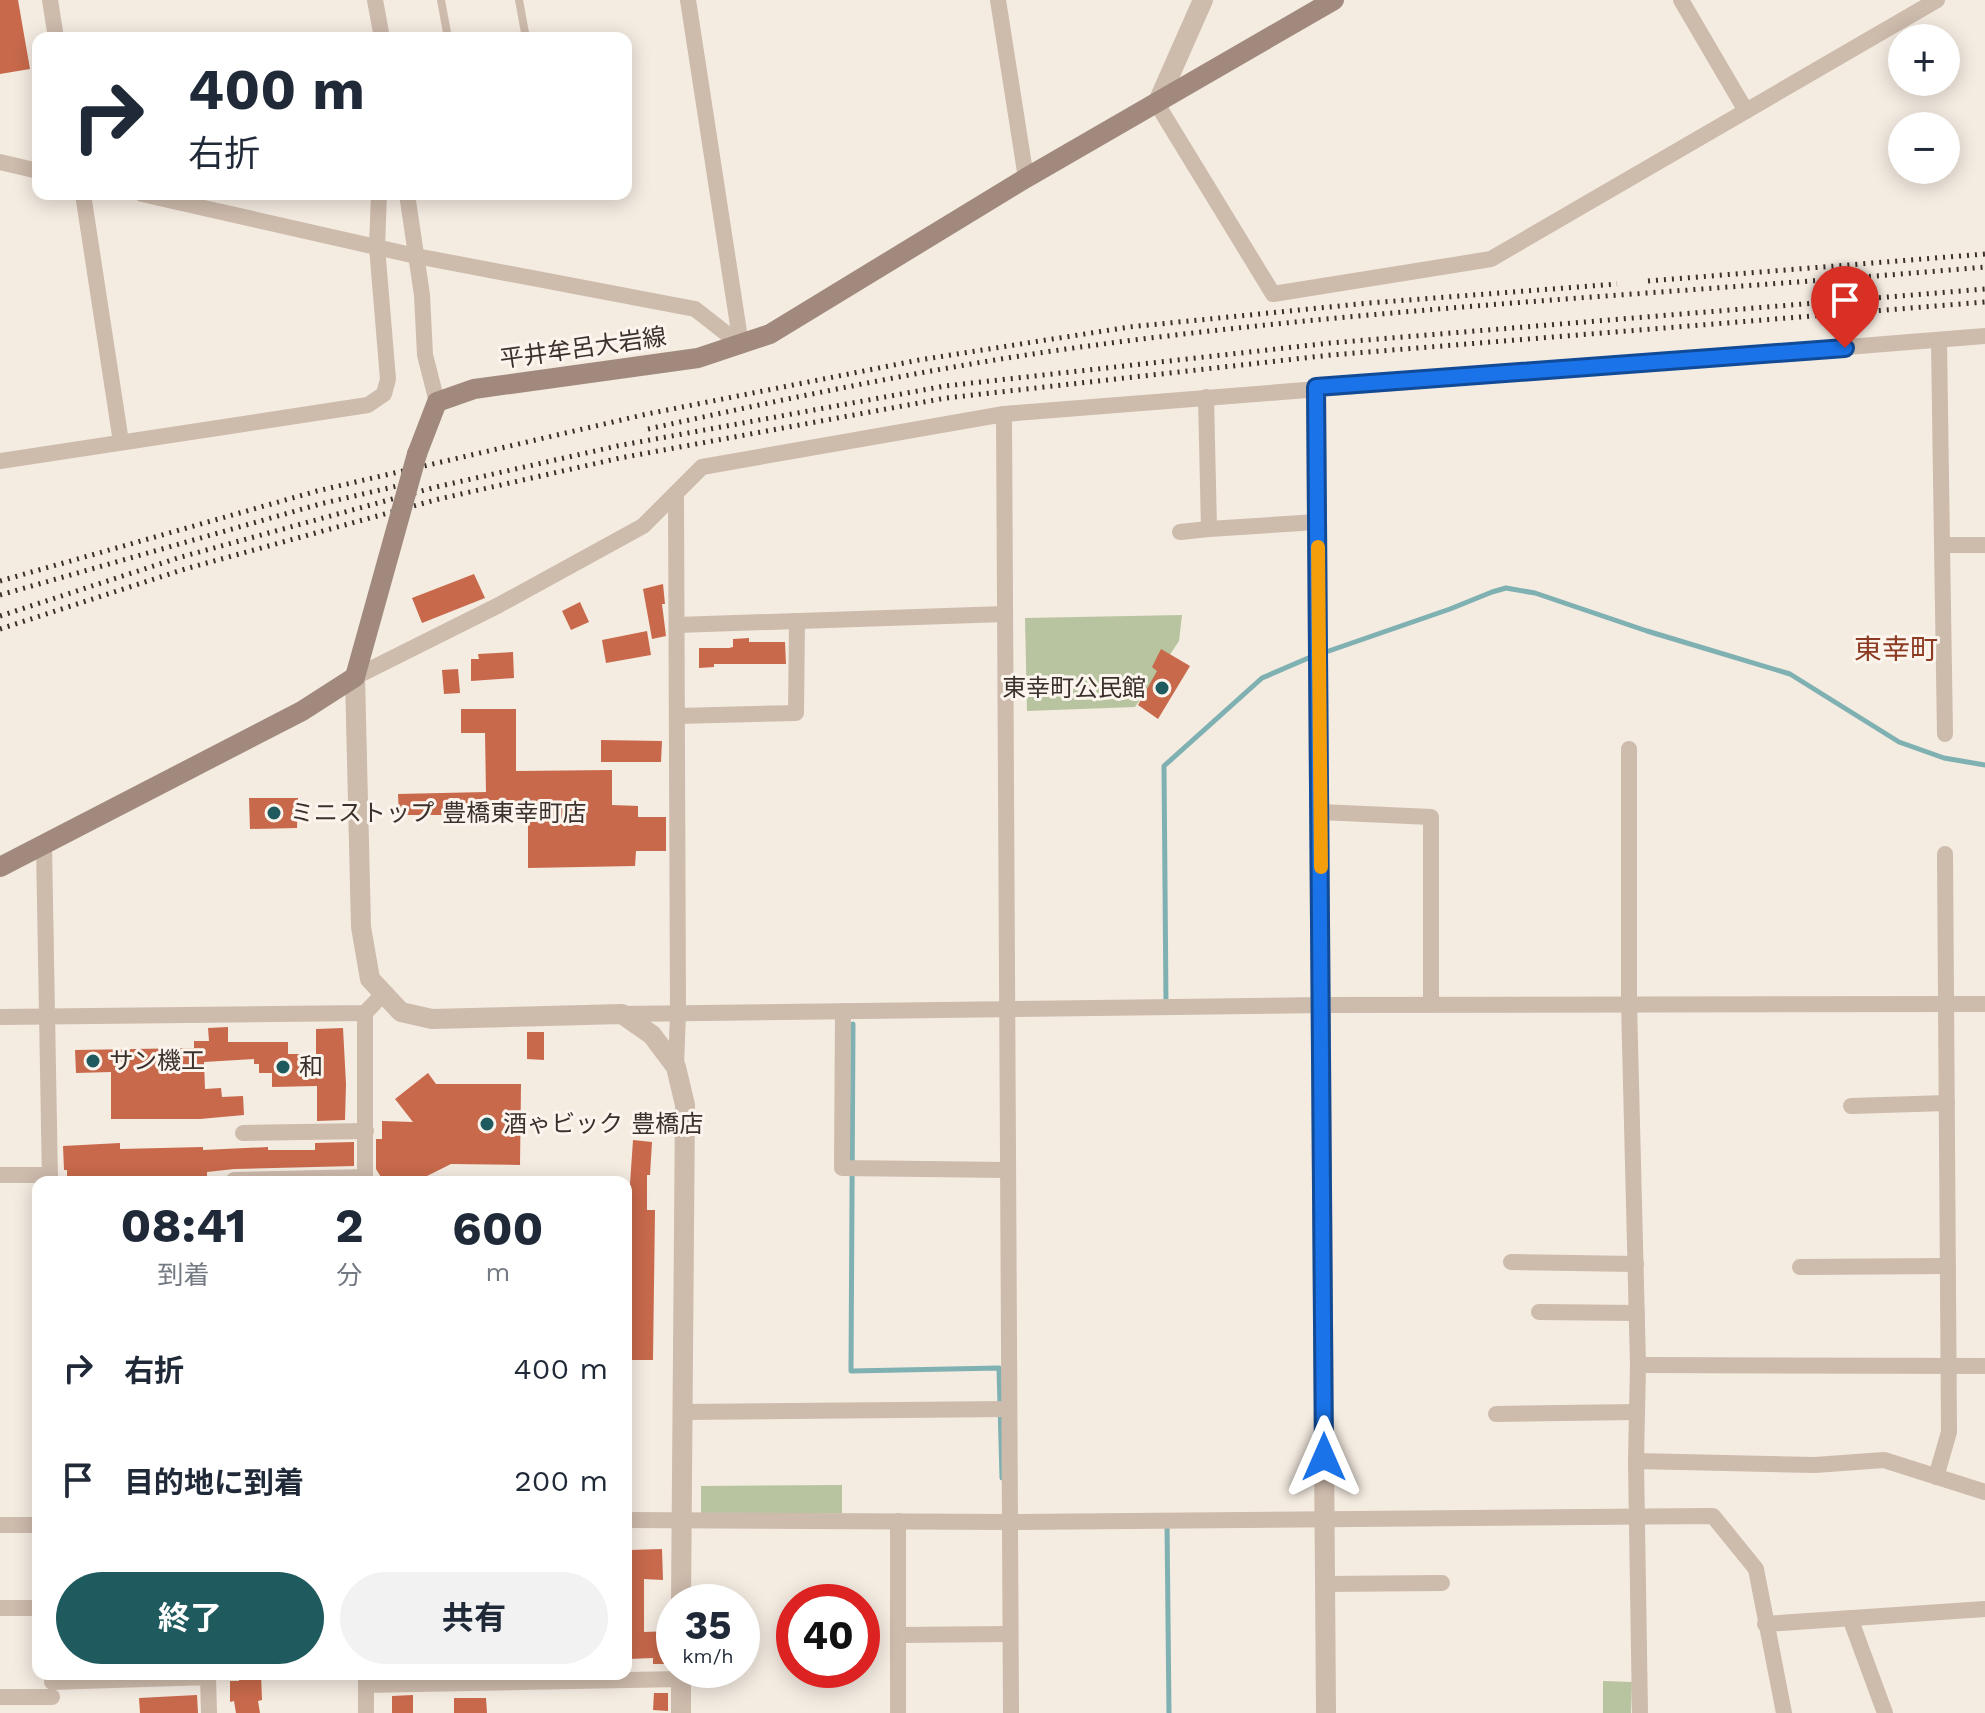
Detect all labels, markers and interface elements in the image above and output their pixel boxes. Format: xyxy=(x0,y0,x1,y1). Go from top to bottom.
map controls xyxy=(1888,24,1960,184)
button: + xyxy=(1888,24,1960,96)
text: 400 m xyxy=(188,57,365,123)
icon: right xyxy=(56,64,160,168)
button: − xyxy=(1888,112,1960,184)
text: 右折 xyxy=(188,133,260,175)
pin xyxy=(1811,266,1879,348)
icon: arrive xyxy=(1823,278,1867,322)
street label: 平井牟呂大岩線 xyxy=(498,322,668,374)
district label: 東幸町 xyxy=(1854,633,1938,666)
place label: 東幸町公民館 xyxy=(1002,674,1146,702)
marker: 東幸町公民館 xyxy=(1153,679,1171,697)
place label: ミニストップ 豊橋東幸町店 xyxy=(290,799,586,827)
marker: ミニストップ 豊橋東幸町店 xyxy=(265,804,283,822)
place label: サン機工 xyxy=(109,1047,205,1075)
marker: サン機工 xyxy=(84,1052,102,1070)
place label: 和 xyxy=(299,1053,323,1081)
marker: 和 xyxy=(274,1058,292,1076)
place label: 酒ゃビック 豊橋店 xyxy=(503,1110,703,1138)
marker: 酒ゃビック 豊橋店 xyxy=(478,1115,496,1133)
text: 08:41 xyxy=(120,1197,247,1254)
text: 2 xyxy=(335,1197,364,1254)
text: 600 xyxy=(452,1200,544,1257)
text: m xyxy=(485,1257,510,1287)
text: 到着 xyxy=(157,1260,210,1290)
text: 分 xyxy=(336,1260,362,1290)
icon: right xyxy=(56,1346,100,1390)
text: 400 m xyxy=(514,1351,608,1386)
text: 右折 xyxy=(124,1353,184,1388)
position arrow xyxy=(1282,1415,1366,1499)
icon: arrive xyxy=(56,1458,100,1502)
text: 200 m xyxy=(514,1463,608,1498)
text: 目的地に到着 xyxy=(124,1465,304,1500)
button: 終了 xyxy=(56,1572,324,1664)
button: 共有 xyxy=(340,1572,608,1664)
speed limit sign: 40 xyxy=(776,1584,880,1688)
text: 35 xyxy=(684,1602,732,1649)
text: km/h xyxy=(682,1644,734,1668)

